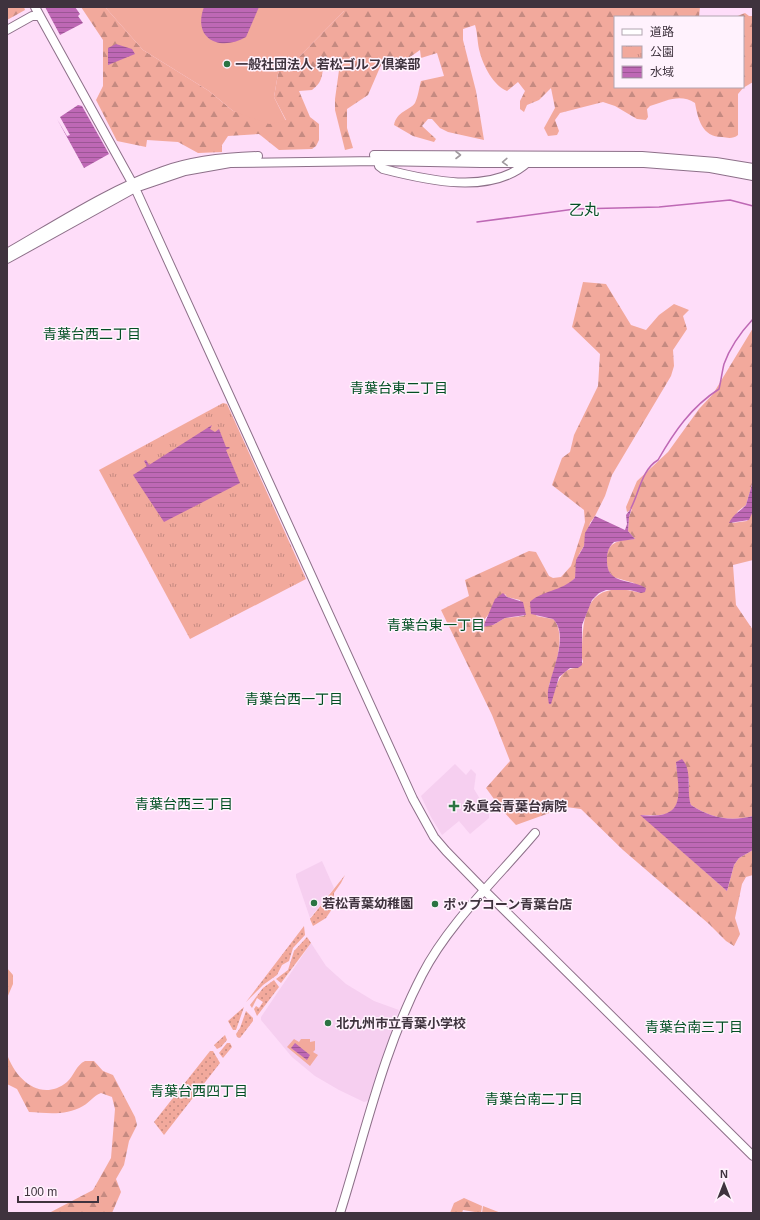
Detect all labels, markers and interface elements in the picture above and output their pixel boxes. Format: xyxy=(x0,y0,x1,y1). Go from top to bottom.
legend xyxy=(614,16,744,88)
text: 道路 xyxy=(650,25,674,39)
text: 公園 xyxy=(650,45,674,59)
place label: 一般社団法人 若松ゴルフ倶楽部 xyxy=(235,57,421,72)
marker: 一般社団法人 若松ゴルフ倶楽部 xyxy=(222,59,232,69)
text: 水域 xyxy=(650,65,674,79)
one-way arrow xyxy=(455,151,461,159)
one-way arrow xyxy=(502,158,508,166)
district label: 乙丸 xyxy=(569,201,599,218)
district label: 青葉台西二丁目 xyxy=(43,326,141,342)
district label: 青葉台東二丁目 xyxy=(350,380,448,396)
district label: 青葉台東一丁目 xyxy=(387,617,485,633)
district label: 青葉台西一丁目 xyxy=(245,691,343,707)
district label: 青葉台西三丁目 xyxy=(135,796,233,812)
place label: 永眞会青葉台病院 xyxy=(463,799,567,814)
marker: 永眞会青葉台病院 xyxy=(448,800,460,812)
place label: 若松青葉幼稚園 xyxy=(322,896,413,911)
place label: ポップコーン青葉台店 xyxy=(443,897,572,912)
marker: 若松青葉幼稚園 xyxy=(309,898,319,908)
marker: ポップコーン青葉台店 xyxy=(430,899,440,909)
place label: 北九州市立青葉小学校 xyxy=(336,1016,466,1031)
marker: 北九州市立青葉小学校 xyxy=(323,1018,333,1028)
district label: 青葉台南三丁目 xyxy=(645,1019,743,1035)
district label: 青葉台西四丁目 xyxy=(150,1083,248,1099)
district label: 青葉台南二丁目 xyxy=(485,1091,583,1107)
north arrow xyxy=(704,1164,744,1204)
text: N xyxy=(720,1168,728,1180)
scale bar xyxy=(18,1178,98,1204)
text: 100 m xyxy=(24,1185,57,1199)

